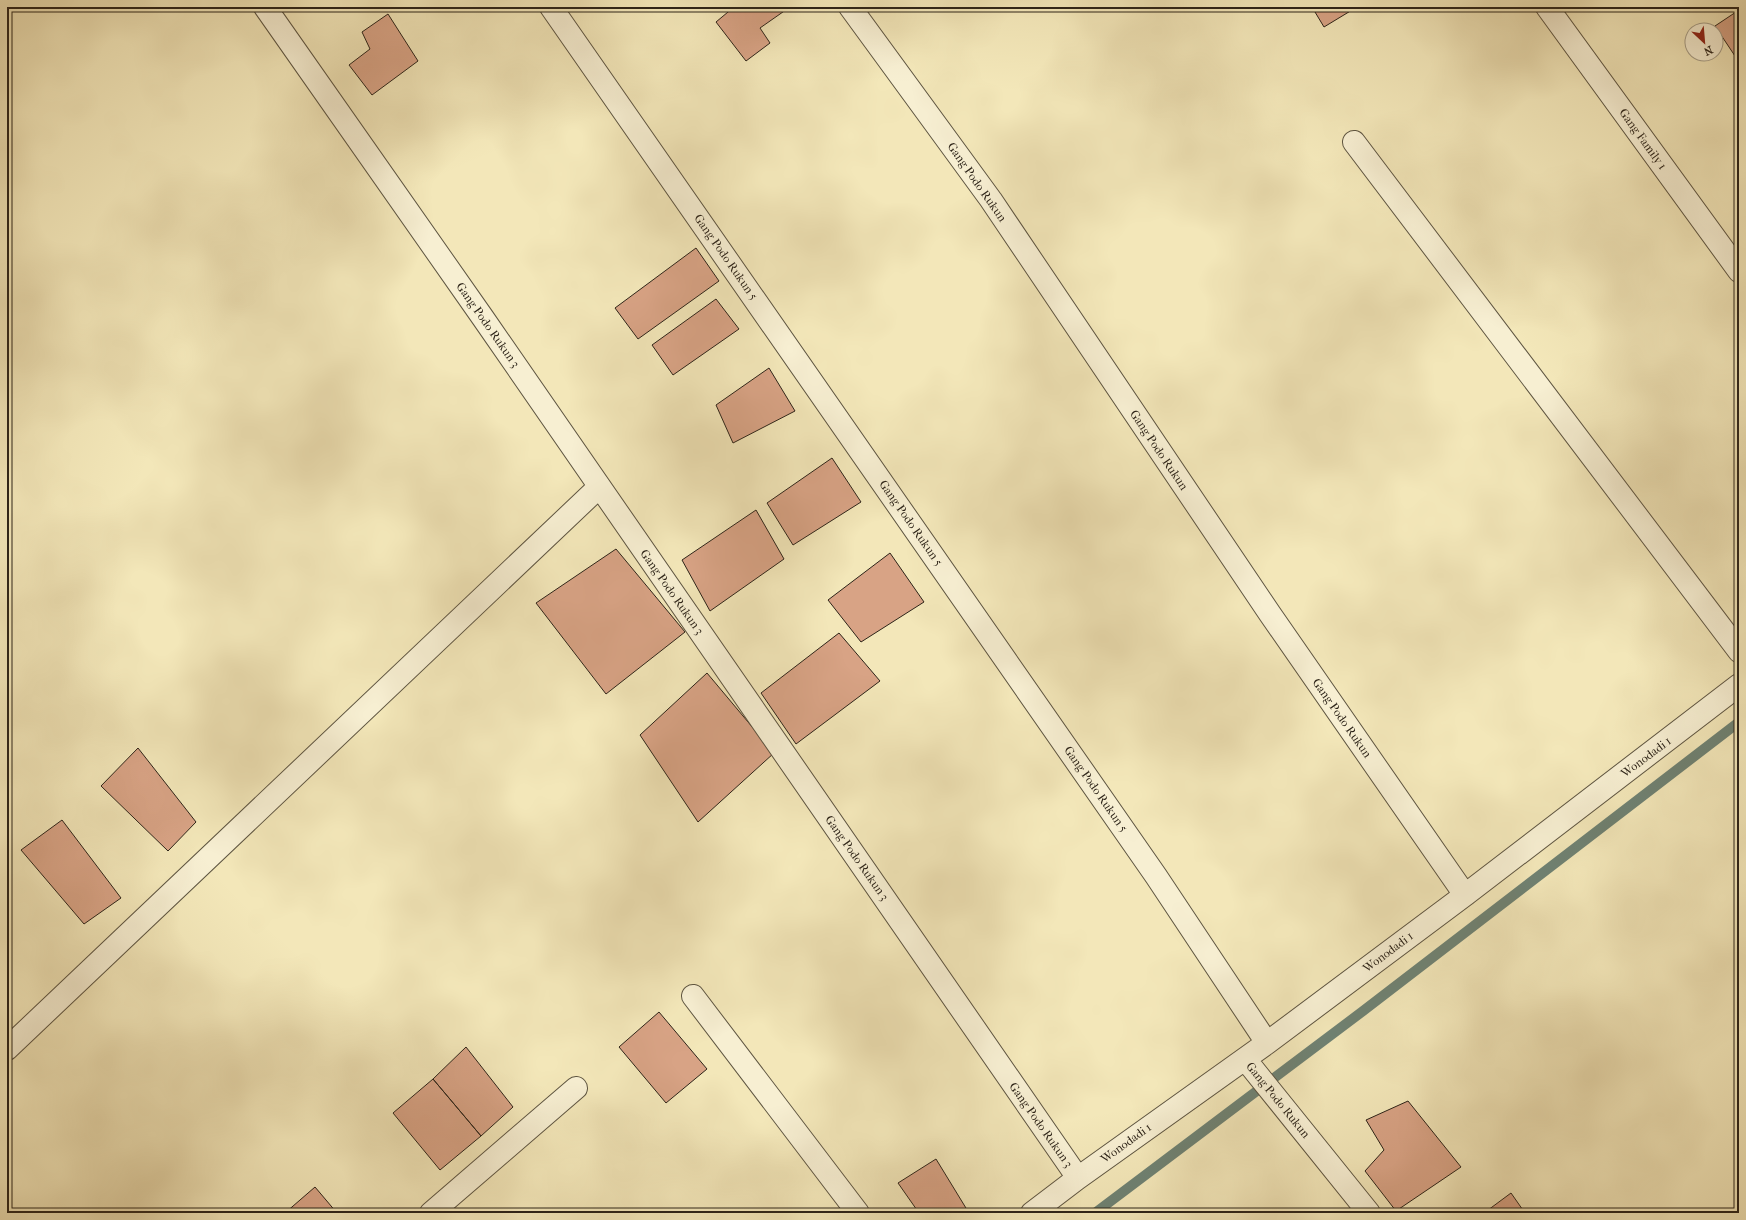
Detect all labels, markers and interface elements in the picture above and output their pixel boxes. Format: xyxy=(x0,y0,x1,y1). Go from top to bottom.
north arrow xyxy=(1684,22,1724,62)
text: N xyxy=(1701,43,1715,58)
street label: Gang Family 1 xyxy=(1616,106,1670,172)
street label: Gang Podo Rukun xyxy=(944,140,1010,224)
street label: Gang Podo Rukun 5 xyxy=(691,212,761,302)
street label: Gang Podo Rukun 3 xyxy=(453,280,523,370)
street label: Gang Podo Rukun xyxy=(1127,407,1191,493)
street label: Gang Podo Rukun 5 xyxy=(876,478,946,568)
street label: Gang Podo Rukun 3 xyxy=(637,547,707,637)
street label: Gang Podo Rukun xyxy=(1309,676,1375,760)
street label: Wonodadi 1 xyxy=(1617,734,1674,781)
street label: Gang Podo Rukun 5 xyxy=(1061,744,1131,834)
street label: Gang Podo Rukun 3 xyxy=(822,813,892,903)
street label: Wonodadi 1 xyxy=(1359,929,1416,976)
street label: Gang Podo Rukun xyxy=(1243,1059,1313,1141)
street label: Gang Podo Rukun 3 xyxy=(1006,1080,1076,1170)
street label: Wonodadi 1 xyxy=(1097,1120,1154,1167)

